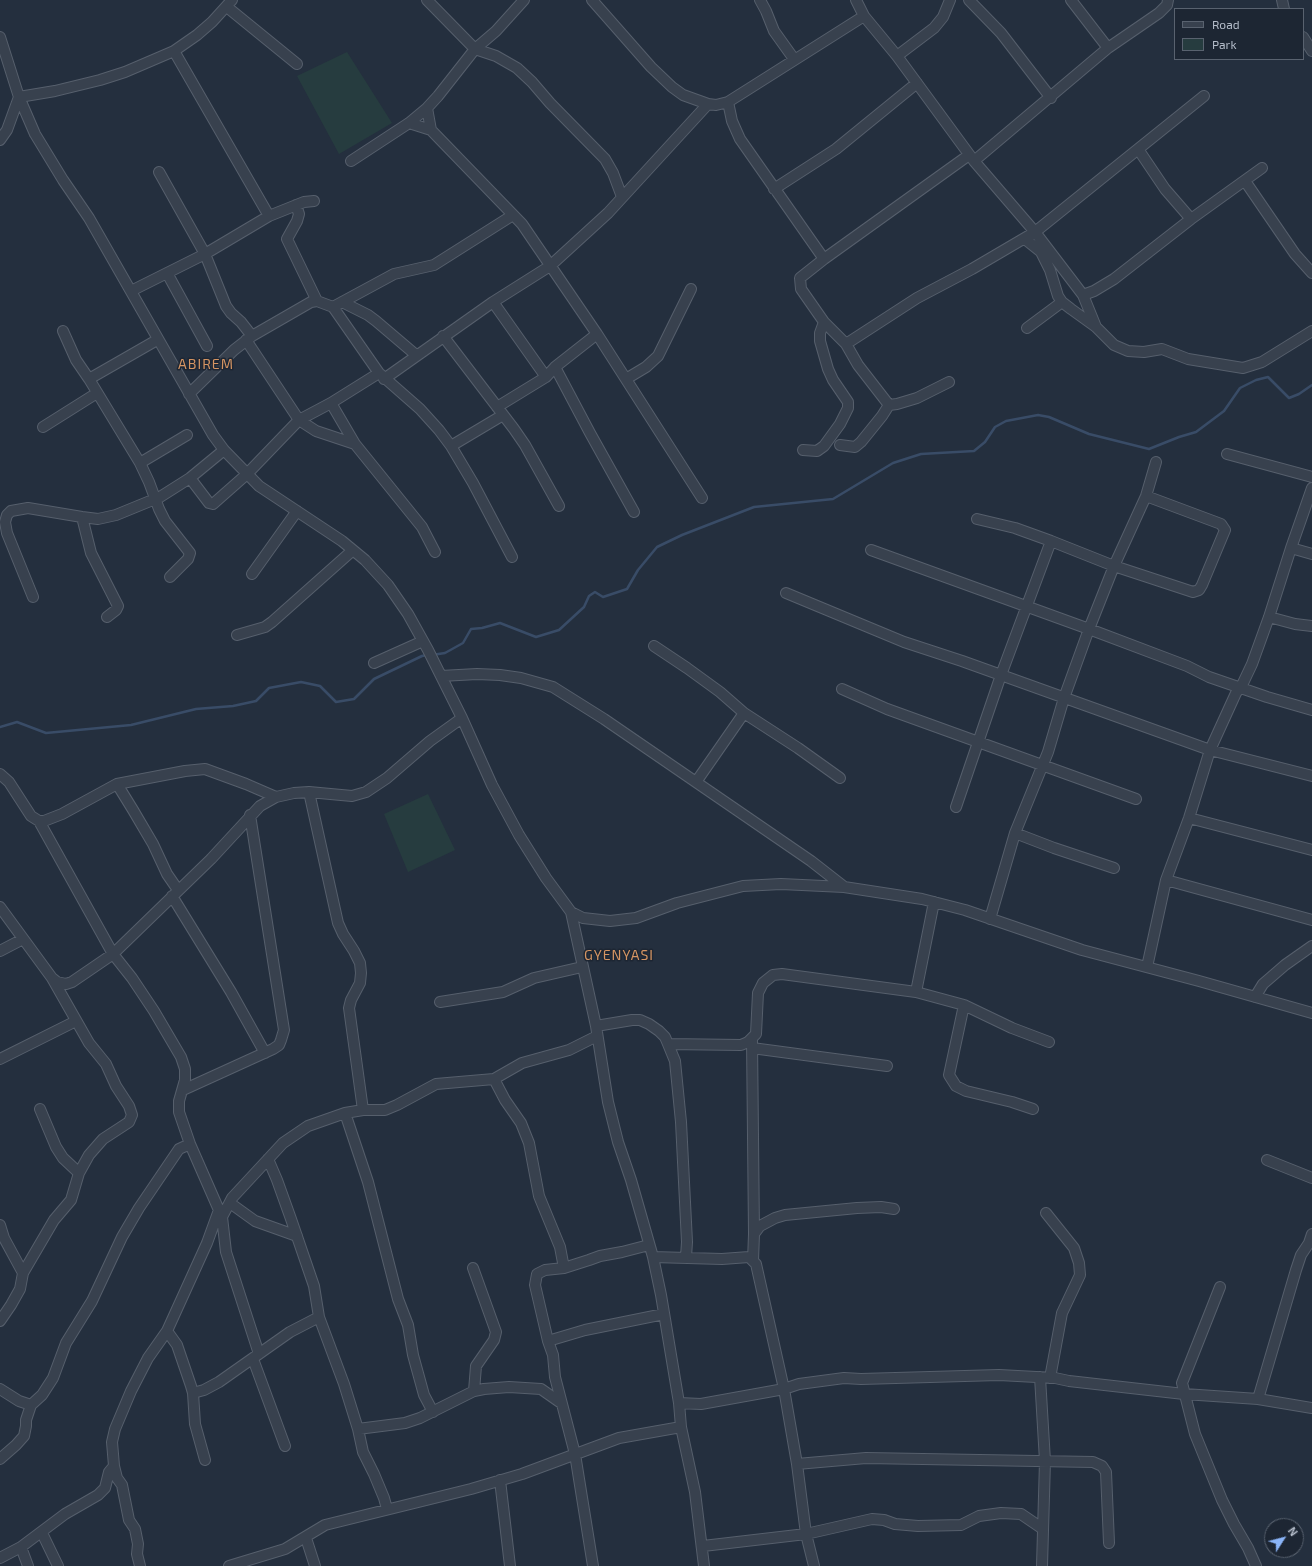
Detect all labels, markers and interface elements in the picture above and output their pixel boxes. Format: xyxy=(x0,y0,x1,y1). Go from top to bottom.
legend xyxy=(1174,8,1304,60)
text: Road xyxy=(1212,17,1240,31)
text: Park xyxy=(1212,37,1237,51)
district label: ABIREM xyxy=(178,356,234,372)
district label: GYENYASI xyxy=(584,947,654,963)
north arrow xyxy=(1264,1518,1304,1558)
text: N xyxy=(1286,1524,1301,1538)

